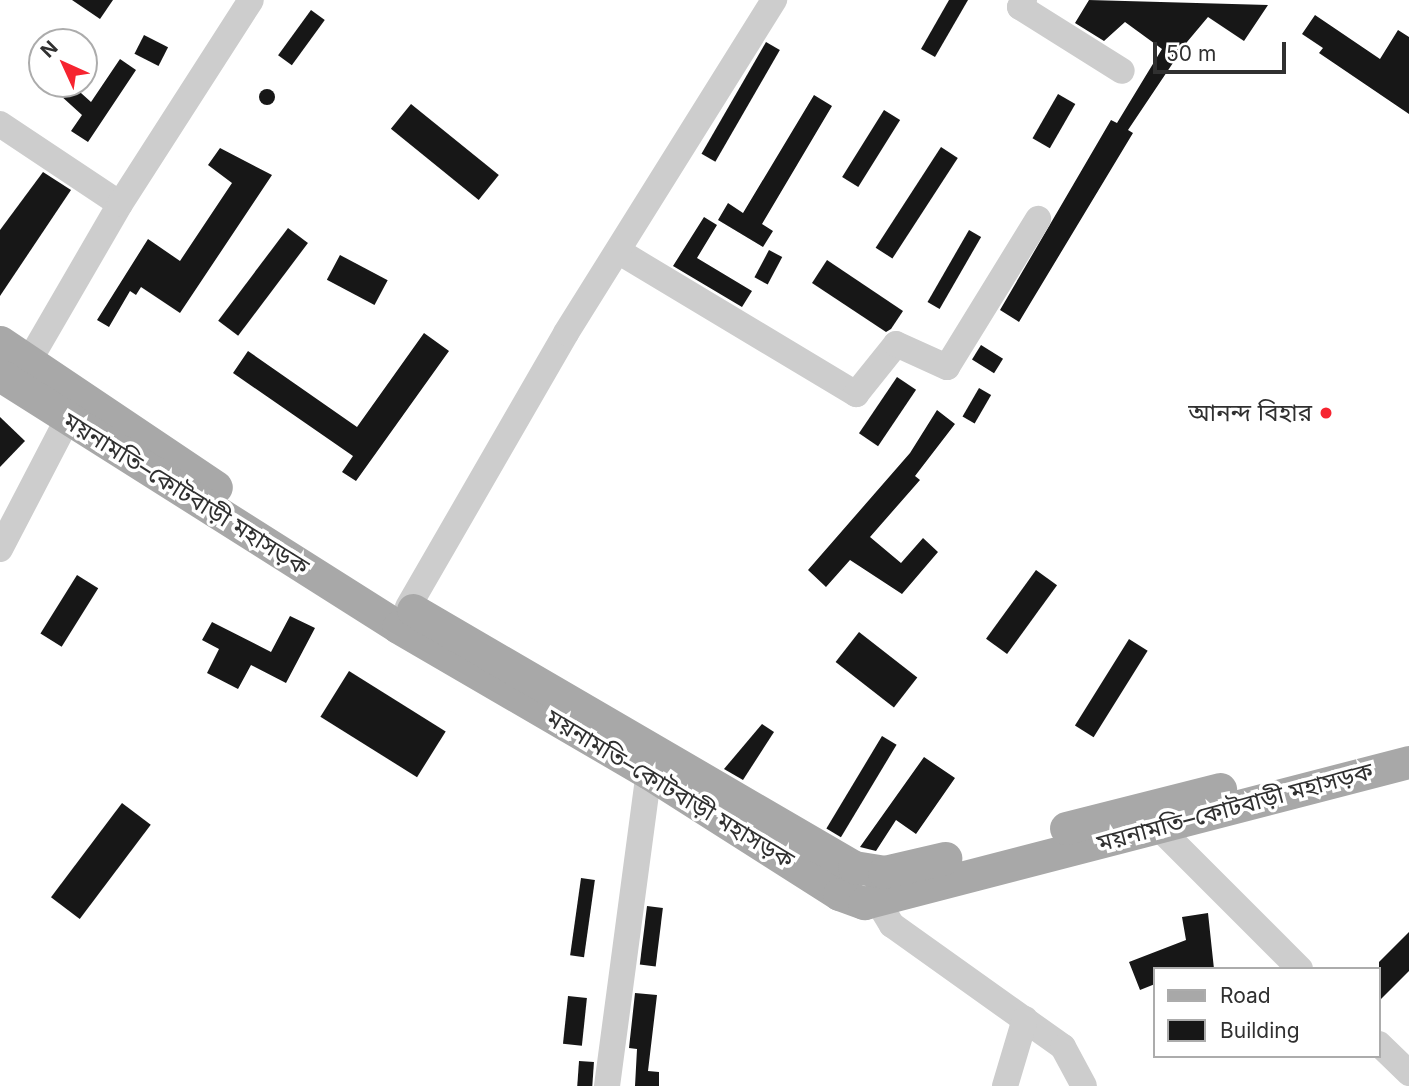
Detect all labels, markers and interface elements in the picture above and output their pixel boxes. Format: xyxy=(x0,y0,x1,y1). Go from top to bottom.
north arrow xyxy=(28,28,98,98)
scale bar xyxy=(1157,28,1290,72)
text: N xyxy=(36,36,62,62)
text: 50 m xyxy=(1166,41,1216,66)
place label: আনন্দ বিহার xyxy=(1188,399,1312,427)
marker: আনন্দ বিহার xyxy=(1318,405,1334,421)
street label: ময়নামতি–কোটবাড়ী মহাসড়ক xyxy=(58,406,314,582)
street label: ময়নামতি–কোটবাড়ী মহাসড়ক xyxy=(541,703,799,875)
street label: ময়নামতি–কোটবাড়ী মহাসড়ক xyxy=(1094,756,1376,858)
legend xyxy=(1154,967,1381,1058)
text: Road xyxy=(1220,983,1271,1008)
text: Building xyxy=(1220,1018,1300,1043)

